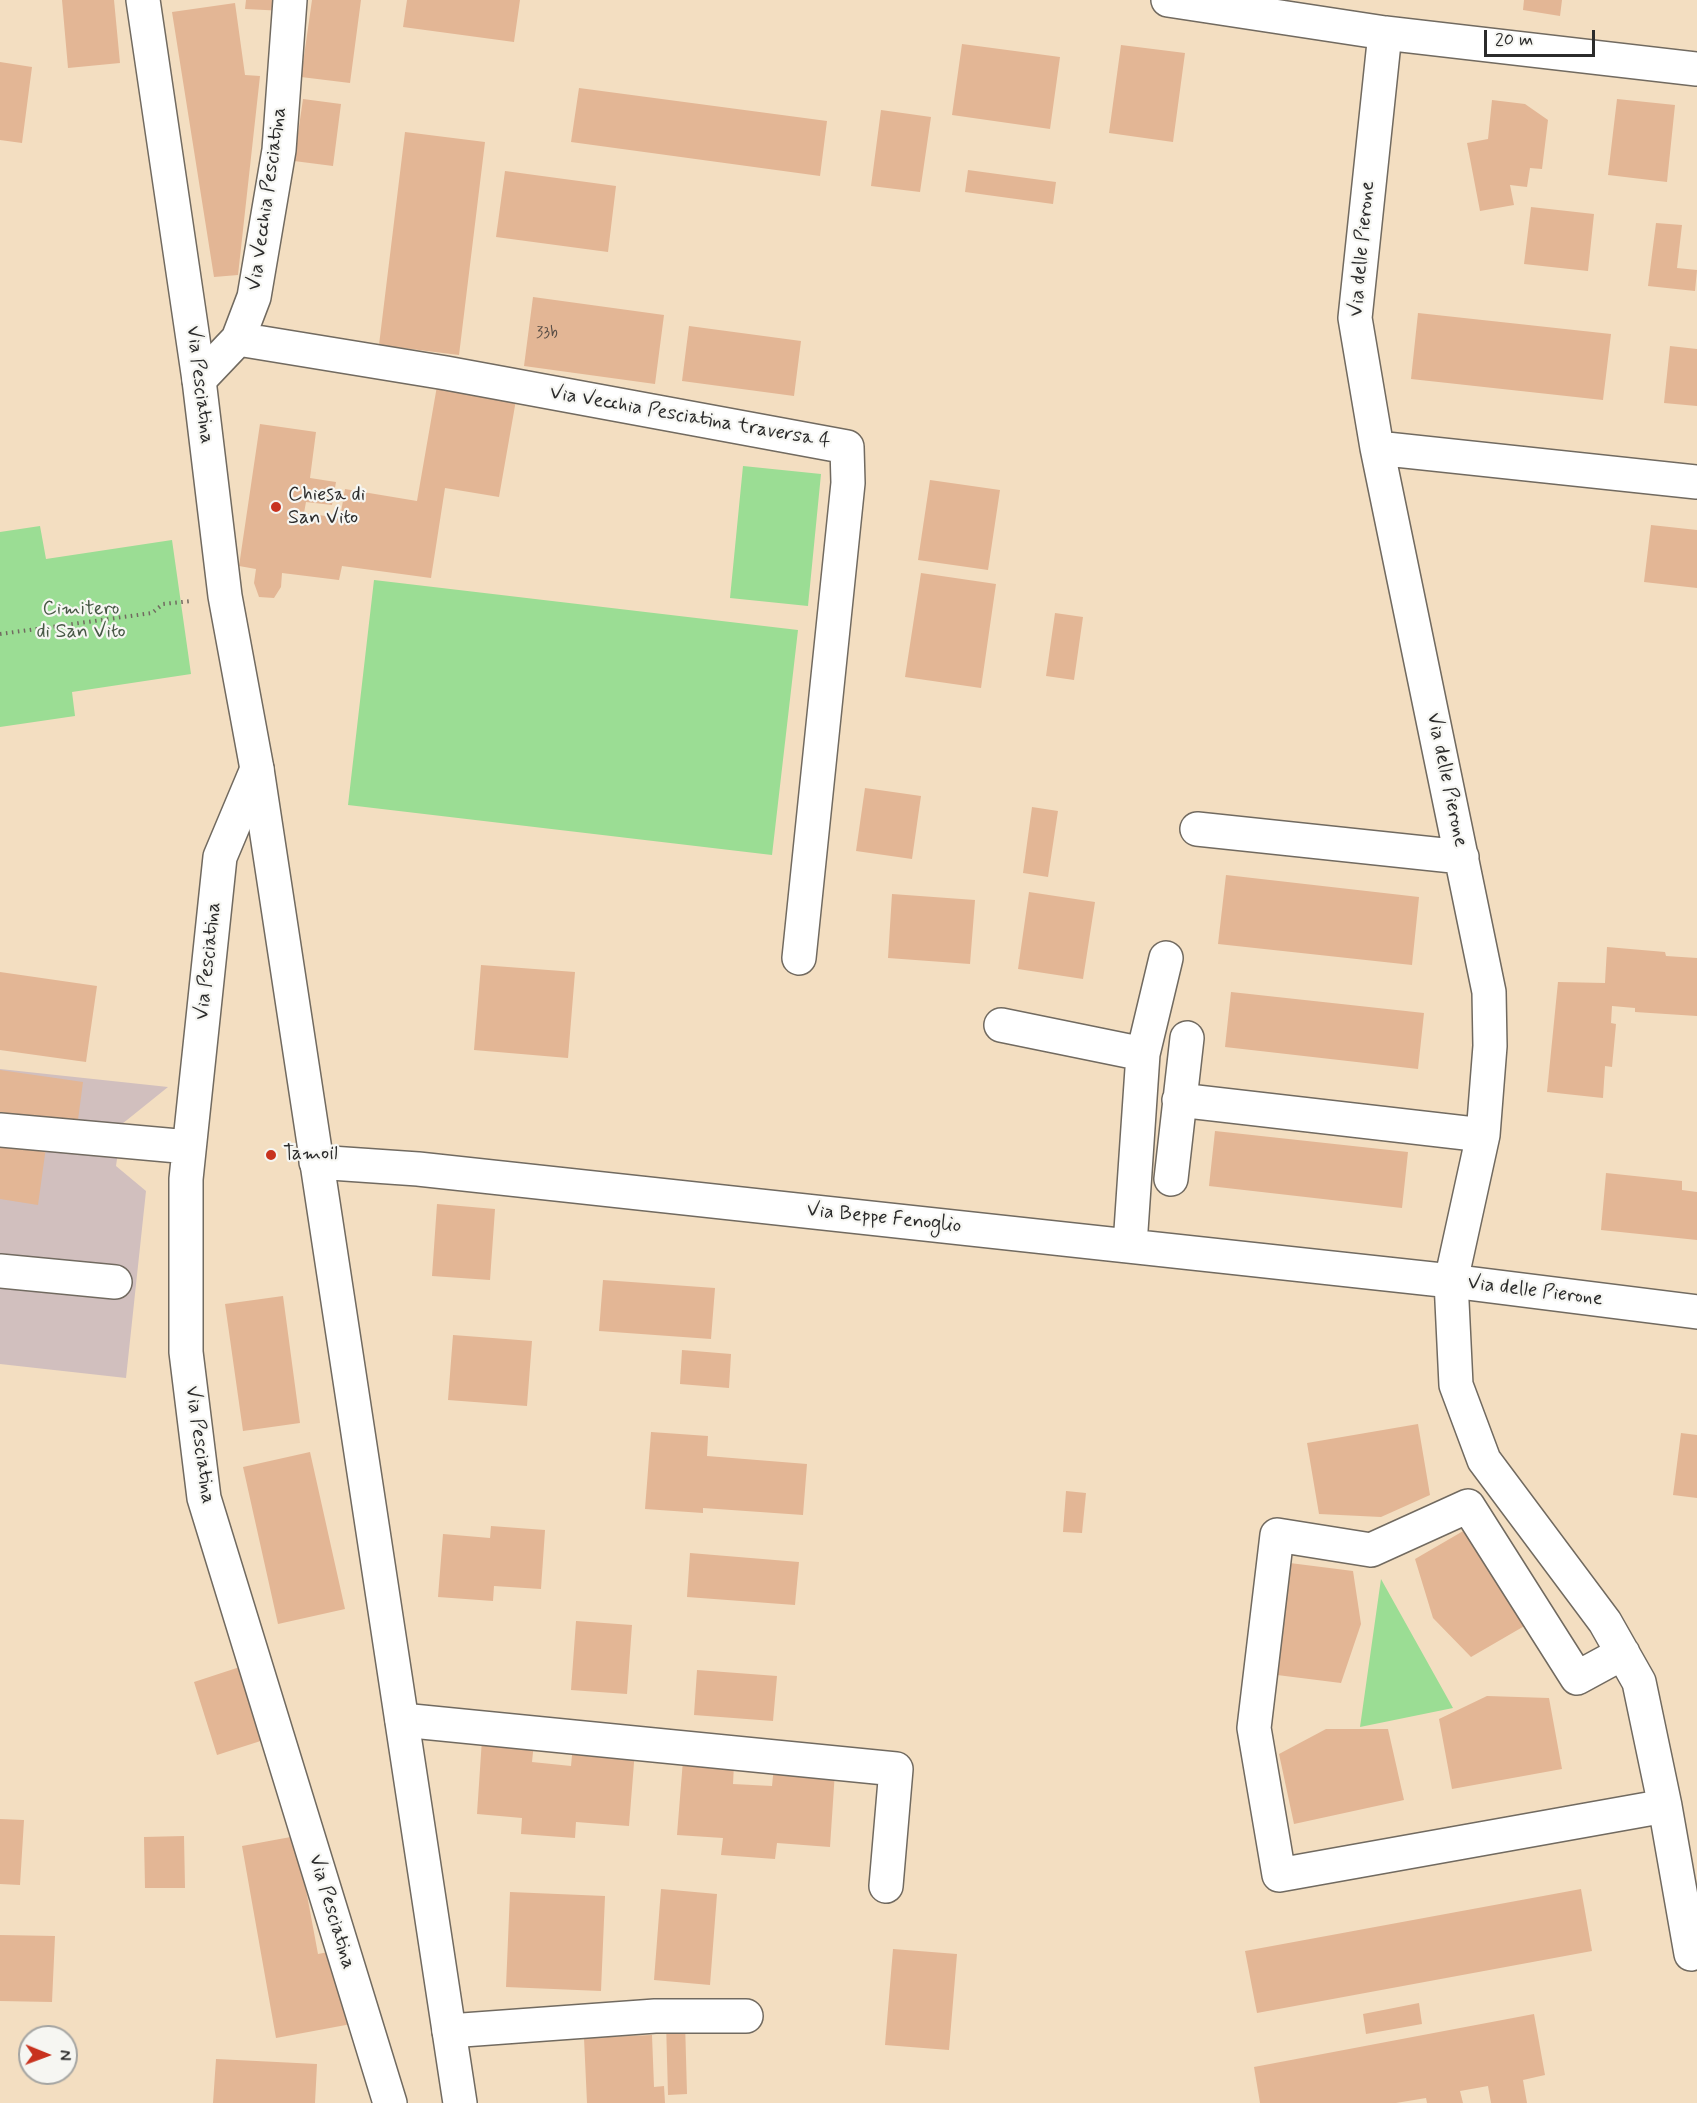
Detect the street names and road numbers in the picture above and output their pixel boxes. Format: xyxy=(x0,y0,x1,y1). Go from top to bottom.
street label: Via Vecchia Pesciatina xyxy=(243,106,293,292)
street label: Via delle Pierone xyxy=(1345,180,1381,318)
street label: Via Pesciatina xyxy=(180,325,218,445)
street label: Via Vecchia Pesciatina traversa 4 xyxy=(548,381,832,455)
street label: Via delle Pierone xyxy=(1420,711,1472,849)
street label: Via Pesciatina xyxy=(191,901,227,1021)
street label: Via Beppe Fenoglio xyxy=(806,1199,962,1239)
street label: Via delle Pierone xyxy=(1466,1272,1604,1312)
street label: Via Pesciatina xyxy=(179,1385,219,1505)
street label: Via Pesciatina xyxy=(302,1852,360,1972)

